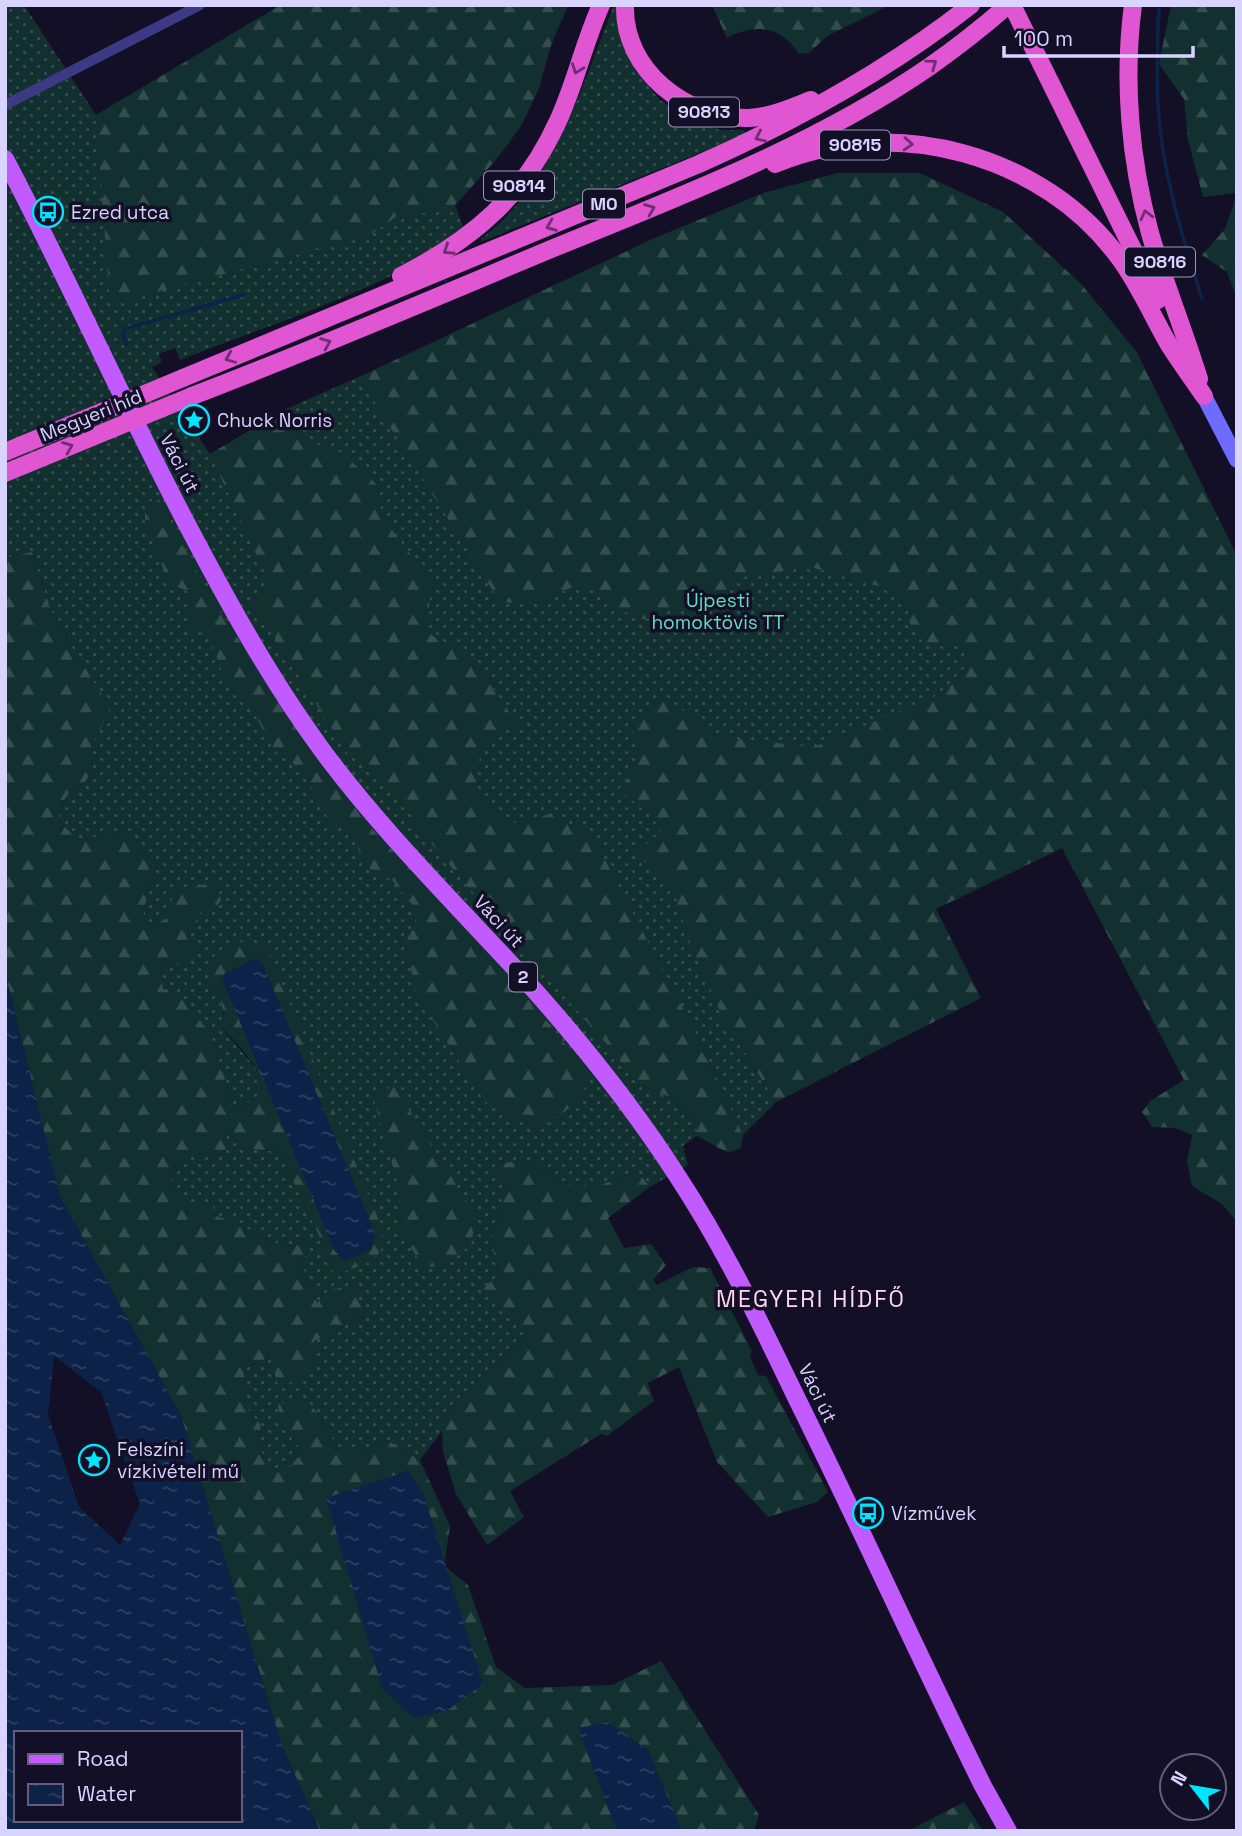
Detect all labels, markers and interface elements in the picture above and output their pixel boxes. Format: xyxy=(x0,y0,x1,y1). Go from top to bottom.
scale bar xyxy=(1004,14,1193,58)
text: 100 m xyxy=(1014,25,1073,52)
one-way arrow xyxy=(924,60,937,72)
one-way arrow xyxy=(571,63,585,75)
road number: 90813 xyxy=(669,98,739,127)
one-way arrow xyxy=(755,129,767,143)
road number: 90815 xyxy=(820,130,890,160)
one-way arrow xyxy=(903,136,914,151)
road number: 90814 xyxy=(484,172,554,201)
road number: M0 xyxy=(583,190,625,218)
bus stop icon: Ezred utca xyxy=(31,195,65,229)
place label: Ezred utca xyxy=(71,200,169,225)
one-way arrow xyxy=(643,203,655,217)
one-way arrow xyxy=(1140,209,1154,221)
one-way arrow xyxy=(546,217,558,231)
one-way arrow xyxy=(442,242,455,255)
road number: 90816 xyxy=(1125,248,1195,276)
one-way arrow xyxy=(320,337,332,351)
one-way arrow xyxy=(225,350,237,364)
street label: Megyeri híd xyxy=(36,384,146,447)
place icon: Chuck Norris xyxy=(177,403,211,437)
place label: Chuck Norris xyxy=(217,408,332,433)
street label: Váci út xyxy=(154,429,205,497)
one-way arrow xyxy=(61,441,74,455)
park label: Újpesti homoktövis TT xyxy=(651,588,785,635)
street label: Váci út xyxy=(468,890,529,953)
road number: 2 xyxy=(509,962,537,992)
district label: MEGYERI HÍDFŐ xyxy=(716,1284,906,1314)
street label: Váci út xyxy=(793,1359,843,1427)
place label: Felszíni vízkivételi mű xyxy=(117,1437,239,1484)
place icon: Felszíni vízkivételi mű xyxy=(77,1443,111,1477)
bus stop icon: Vízművek xyxy=(851,1496,885,1530)
place label: Vízművek xyxy=(891,1501,976,1526)
legend xyxy=(14,1731,242,1822)
text: Road xyxy=(77,1745,129,1772)
north arrow xyxy=(1158,1752,1228,1822)
text: N xyxy=(1165,1767,1193,1790)
text: Water xyxy=(77,1780,136,1807)

